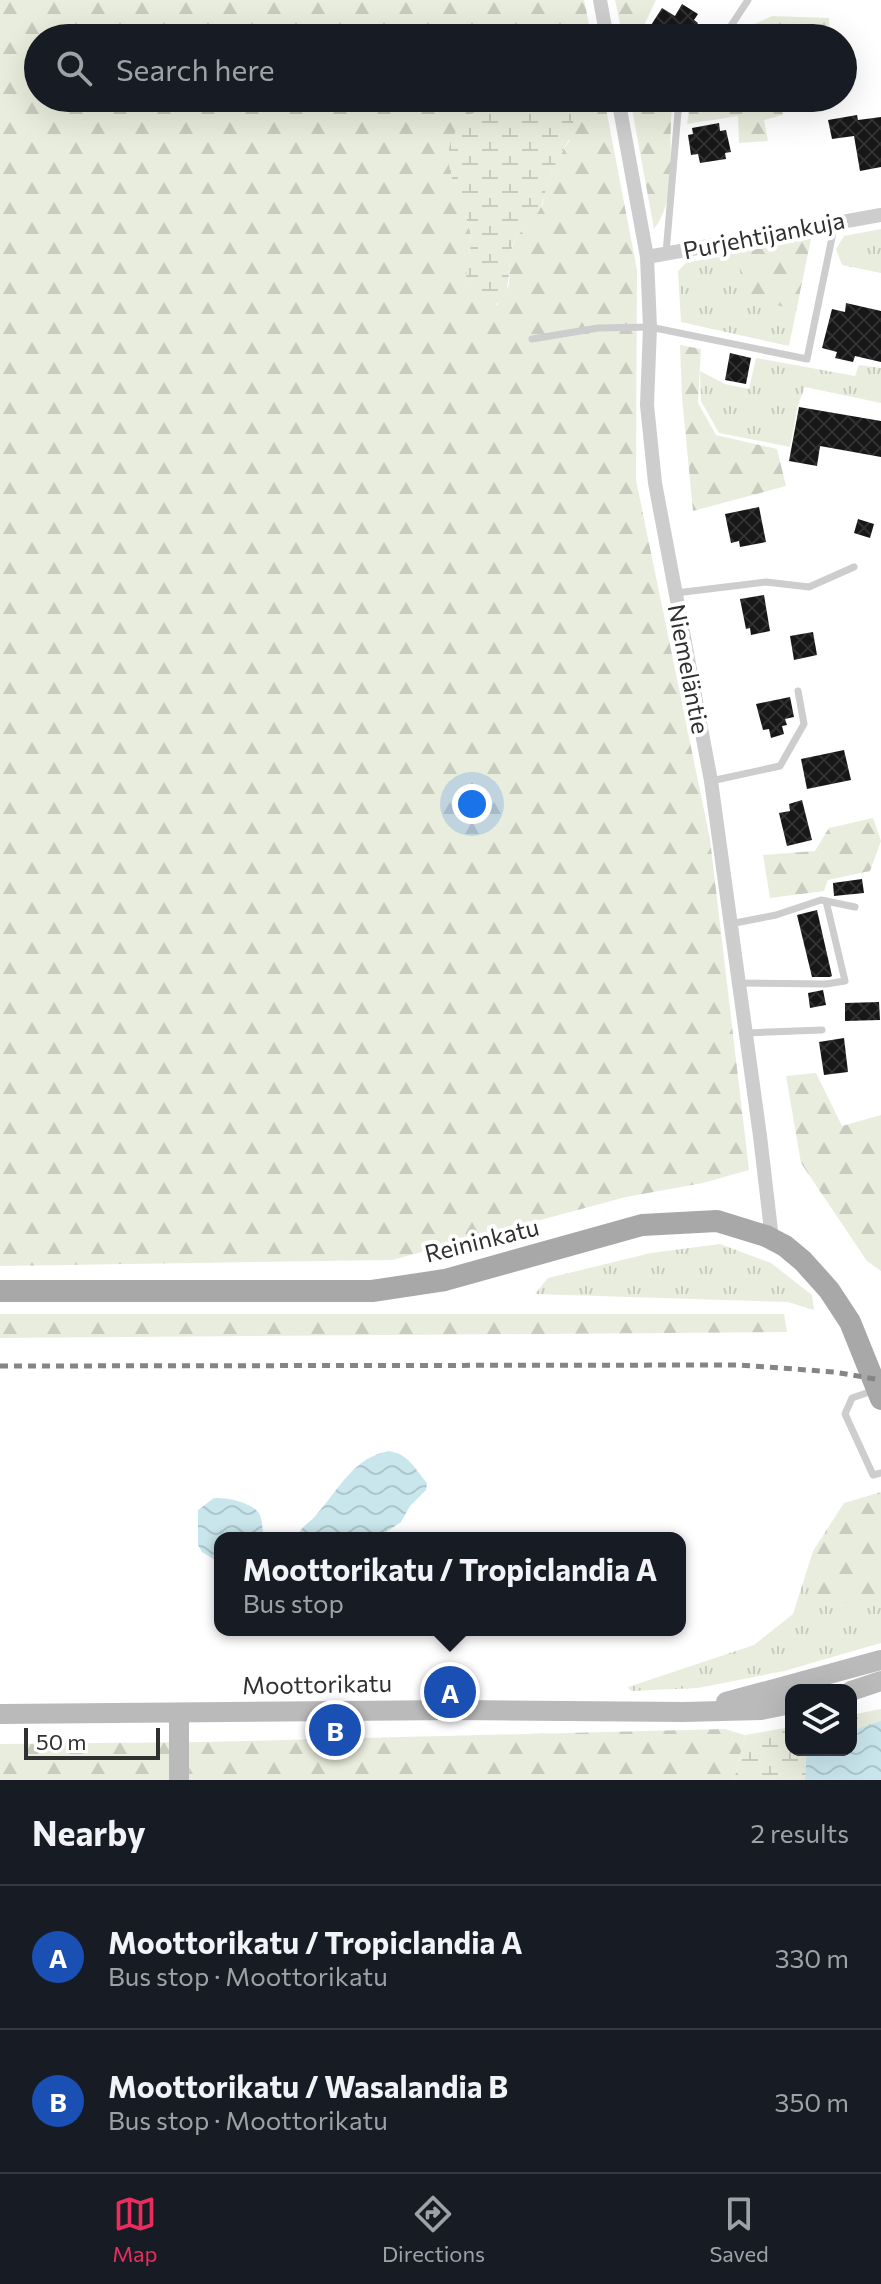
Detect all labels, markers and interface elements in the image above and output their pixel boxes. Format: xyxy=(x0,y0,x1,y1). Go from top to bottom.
search box xyxy=(24,24,857,112)
icon: search xyxy=(52,46,96,90)
text: Search here xyxy=(116,50,275,87)
street label: Purjehtijankuja xyxy=(680,205,847,264)
street label: Niemeläntie xyxy=(663,601,716,736)
your location xyxy=(452,784,492,824)
street label: Reininkatu xyxy=(422,1211,542,1268)
popup xyxy=(214,1532,686,1636)
text: Moottorikatu / Tropiclandia A xyxy=(243,1550,657,1587)
text: Bus stop xyxy=(243,1587,344,1618)
pin: A xyxy=(424,1662,476,1722)
street label: Moottorikatu xyxy=(242,1668,392,1699)
map controls xyxy=(785,1684,857,1756)
button: layers xyxy=(785,1684,857,1756)
pin: B xyxy=(309,1700,361,1760)
scale bar xyxy=(24,1724,160,1760)
text: 50 m xyxy=(36,1728,86,1755)
text: Nearby xyxy=(32,1811,146,1853)
text: 2 results xyxy=(751,1817,849,1848)
text: Moottorikatu / Tropiclandia A xyxy=(108,1923,523,1960)
text: A xyxy=(49,1942,67,1973)
text: 330 m xyxy=(775,1942,849,1973)
text: Bus stop · Moottorikatu xyxy=(108,1960,388,1991)
text: Moottorikatu / Wasalandia B xyxy=(108,2067,508,2104)
text: B xyxy=(49,2086,67,2117)
text: 350 m xyxy=(775,2086,849,2117)
text: Bus stop · Moottorikatu xyxy=(108,2104,388,2135)
tab: Map xyxy=(112,2192,158,2267)
tab: Directions xyxy=(382,2192,485,2267)
tab: Saved xyxy=(709,2192,769,2267)

